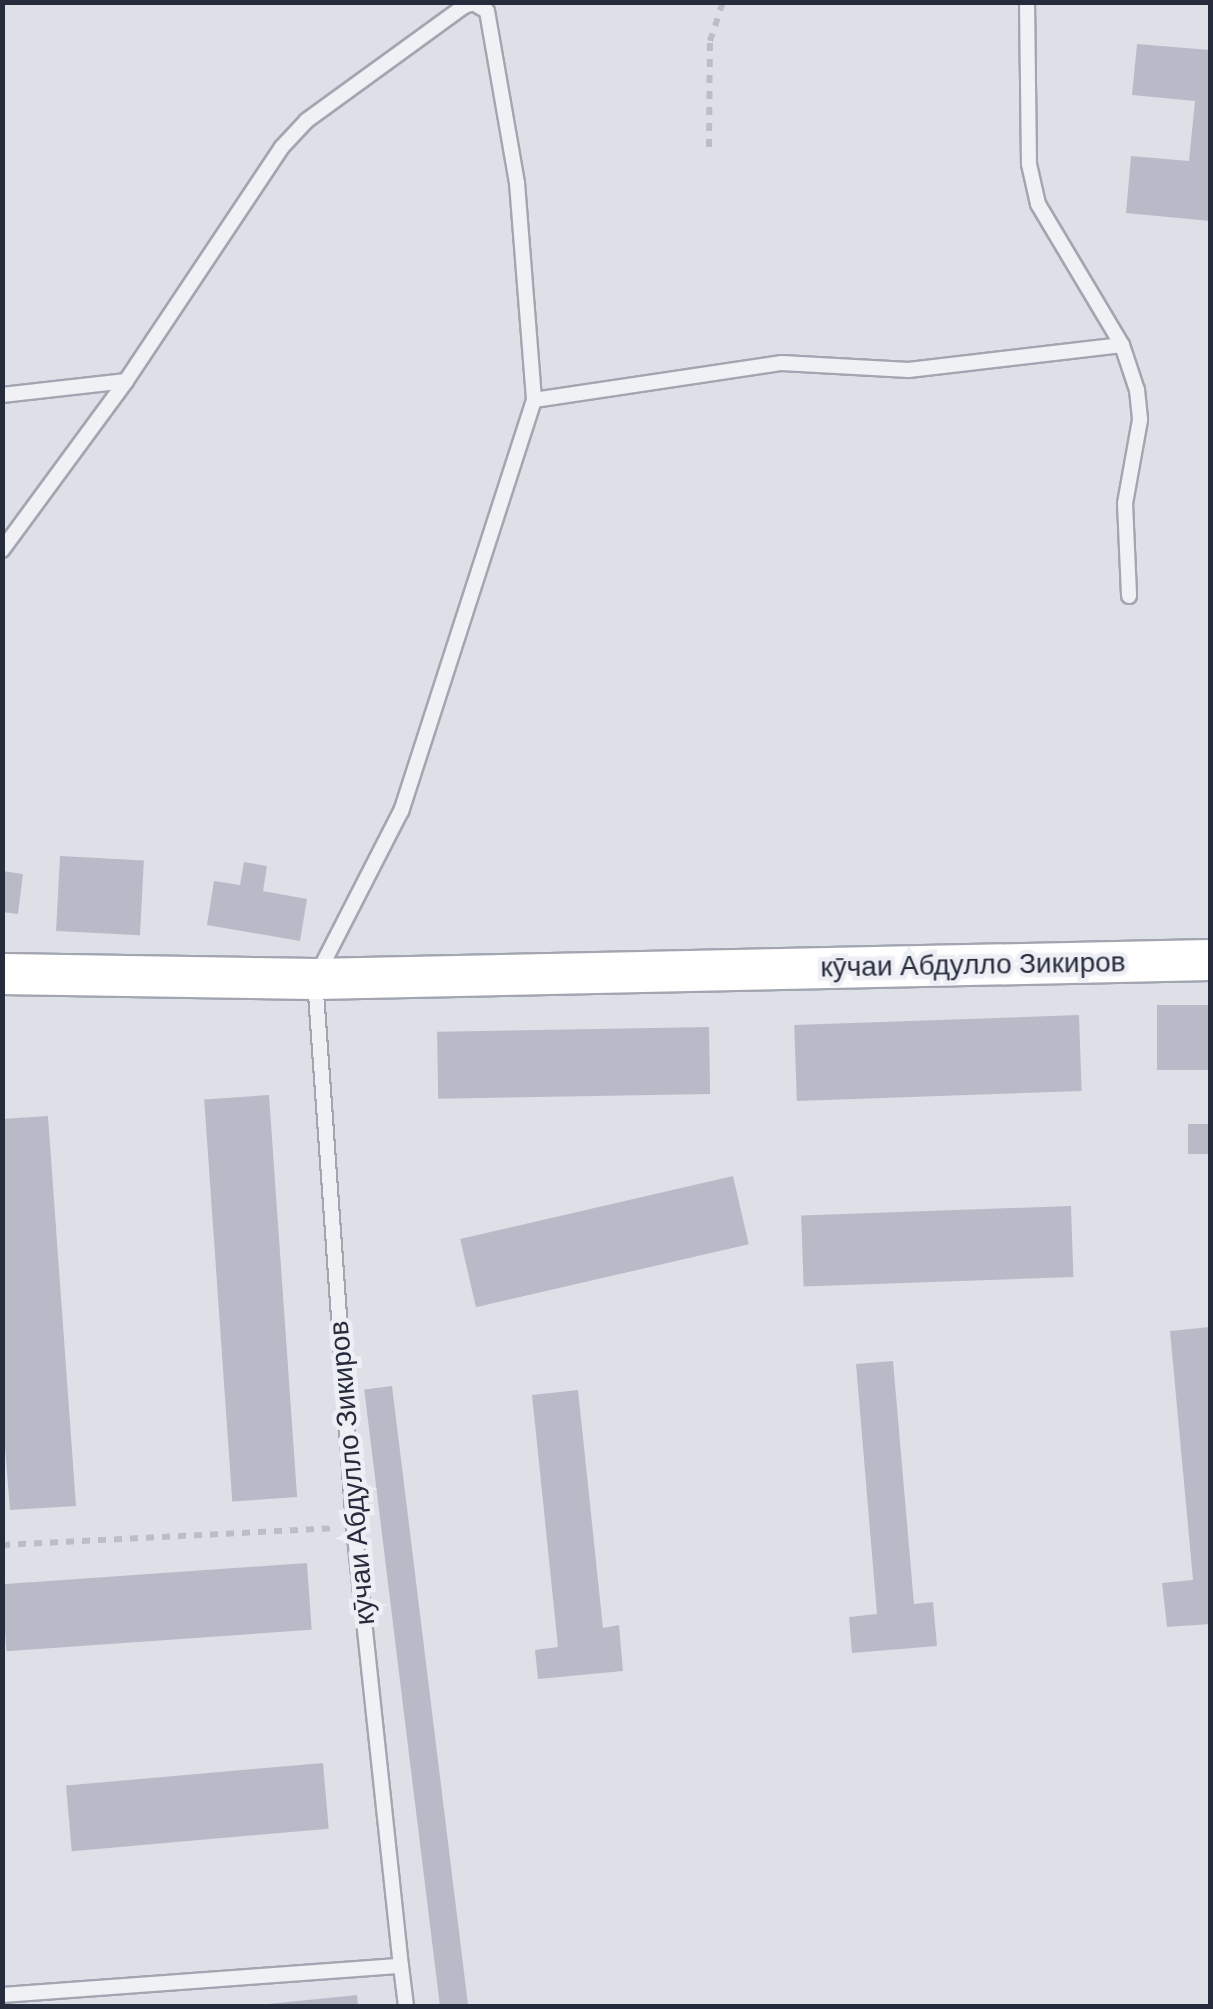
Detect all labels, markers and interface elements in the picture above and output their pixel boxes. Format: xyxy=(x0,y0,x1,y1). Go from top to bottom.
street label: кӯчаи Абдулло Зикиров xyxy=(820,946,1126,984)
street label: кӯчаи Абдулло Зикиров xyxy=(322,1320,382,1626)

